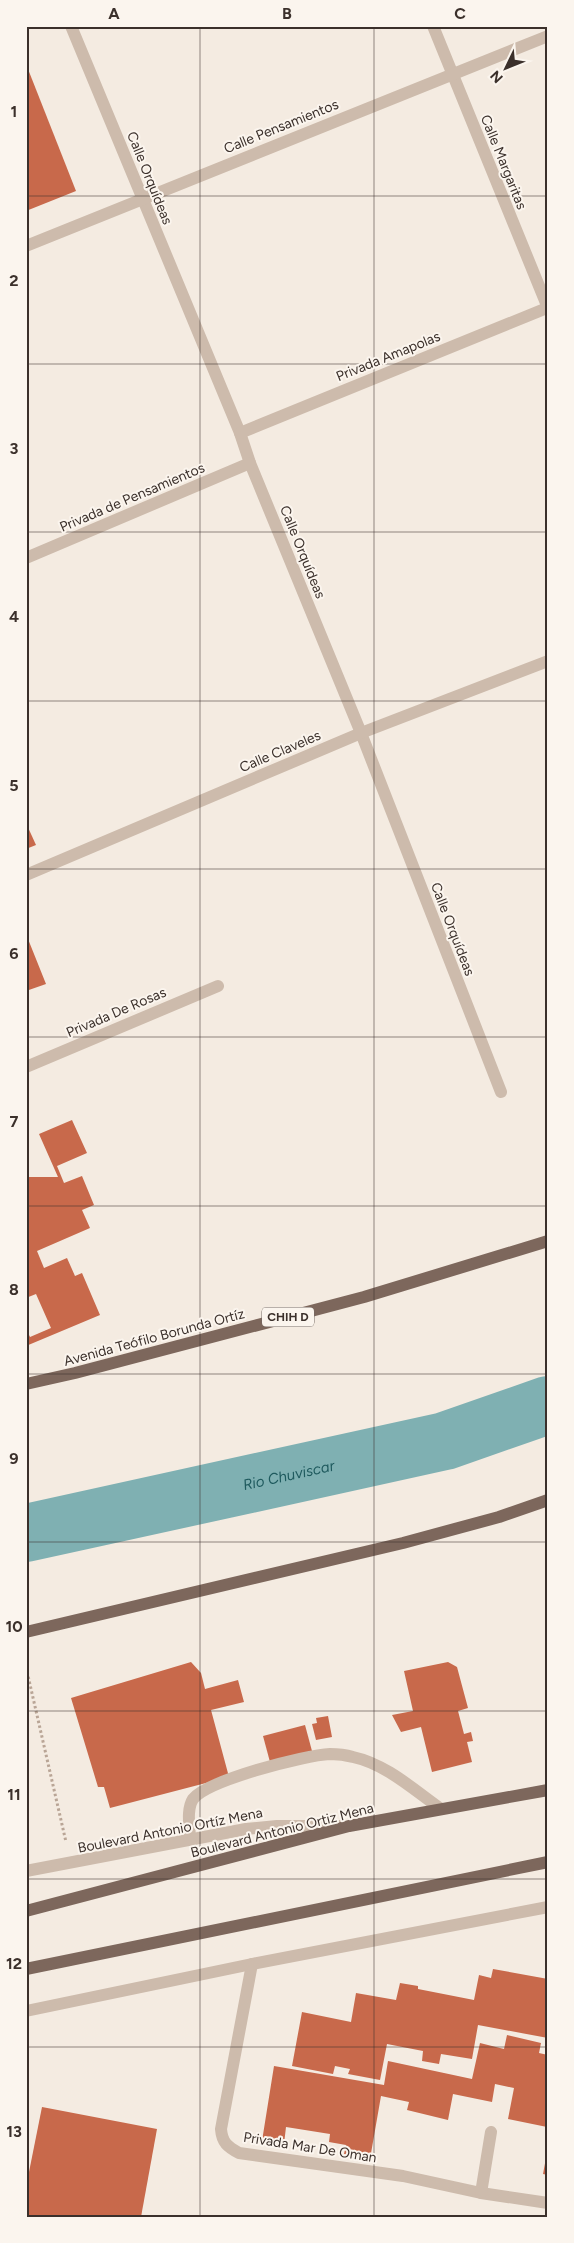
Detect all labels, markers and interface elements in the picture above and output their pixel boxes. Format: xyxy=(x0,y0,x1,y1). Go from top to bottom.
text: A xyxy=(108,4,120,23)
text: B xyxy=(282,4,292,23)
text: C xyxy=(454,4,466,23)
north arrow xyxy=(482,42,532,92)
text: N xyxy=(487,67,507,86)
street label: Calle Pensamientos xyxy=(221,96,341,157)
text: 1 xyxy=(11,102,17,121)
street label: Calle Margaritas xyxy=(477,112,530,212)
street label: Calle Orquídeas xyxy=(123,129,176,227)
text: 2 xyxy=(9,271,19,290)
street label: Privada Amapolas xyxy=(334,328,443,385)
text: 3 xyxy=(10,439,19,458)
street label: Privada de Pensamientos xyxy=(57,459,207,536)
street label: Calle Orquídeas xyxy=(276,503,329,601)
text: 4 xyxy=(9,607,19,626)
street label: Calle Claveles xyxy=(237,727,323,776)
text: 5 xyxy=(9,776,19,795)
street label: Calle Orquídeas xyxy=(427,880,478,978)
text: 6 xyxy=(9,944,19,963)
street label: Privada De Rosas xyxy=(64,984,169,1041)
text: 7 xyxy=(10,1112,19,1131)
text: 8 xyxy=(9,1280,19,1299)
street label: Avenida Teófilo Borunda Ortíz xyxy=(62,1305,247,1370)
road number: CHIH D xyxy=(262,1308,314,1326)
text: 9 xyxy=(9,1449,19,1468)
water label: Rio Chuviscar xyxy=(241,1456,337,1494)
text: 10 xyxy=(5,1617,23,1636)
text: 11 xyxy=(7,1785,21,1804)
street label: Boulevard Antonio Ortiz Mena xyxy=(189,1800,375,1861)
street label: Boulevard Antonio Ortíz Mena xyxy=(76,1804,264,1857)
text: 12 xyxy=(6,1954,22,1973)
text: 13 xyxy=(6,2122,22,2141)
street label: Privada Mar De Oman xyxy=(242,2129,378,2166)

